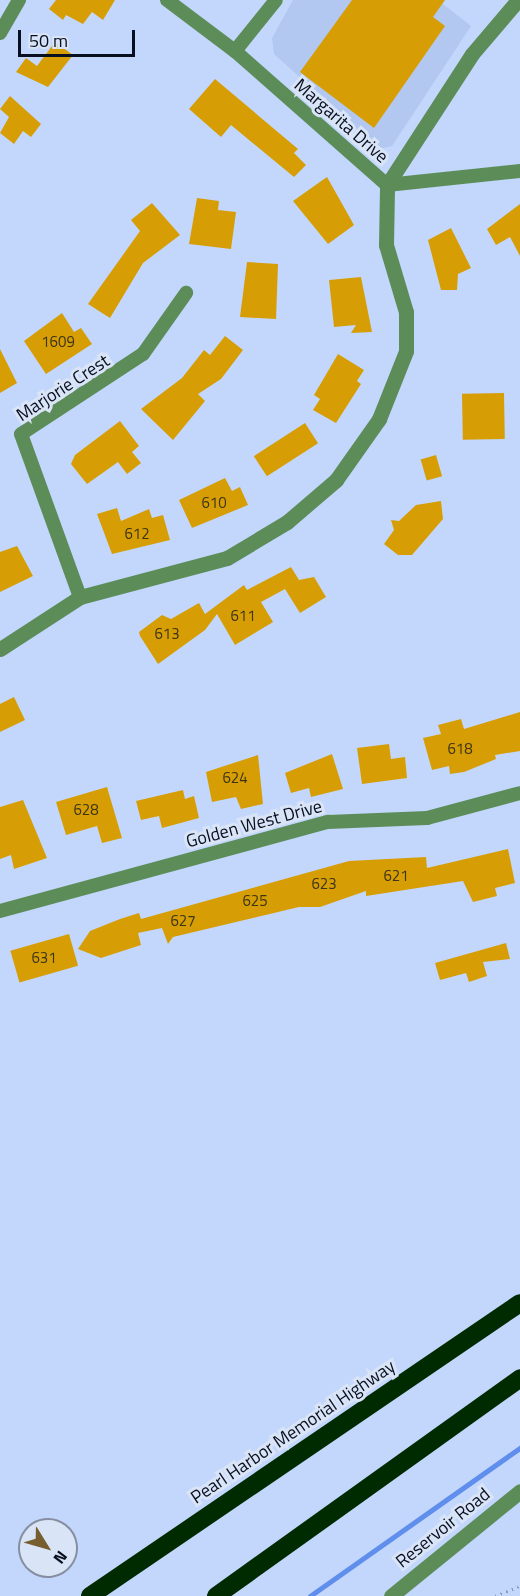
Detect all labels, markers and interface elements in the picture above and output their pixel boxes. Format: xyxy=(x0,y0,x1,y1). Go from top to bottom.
scale bar xyxy=(21,18,138,56)
text: 50 m xyxy=(29,27,68,54)
street label: Margarita Drive xyxy=(290,74,392,168)
house number: 1609 xyxy=(41,333,75,351)
street label: Marjorie Crest xyxy=(12,350,114,426)
house number: 610 xyxy=(201,494,227,512)
house number: 612 xyxy=(124,525,150,543)
house number: 611 xyxy=(230,607,256,625)
house number: 613 xyxy=(154,625,180,643)
house number: 618 xyxy=(447,740,473,758)
house number: 624 xyxy=(222,769,248,787)
street label: Golden West Drive xyxy=(184,795,324,853)
house number: 628 xyxy=(73,801,99,819)
house number: 621 xyxy=(383,867,409,885)
house number: 623 xyxy=(311,875,337,893)
house number: 625 xyxy=(242,892,268,910)
house number: 627 xyxy=(170,912,196,930)
house number: 631 xyxy=(31,949,57,967)
street label: Pearl Harbor Memorial Highway xyxy=(187,1355,399,1509)
street label: Reservoir Road xyxy=(392,1483,494,1573)
north arrow xyxy=(18,1518,78,1578)
text: N xyxy=(48,1546,74,1569)

